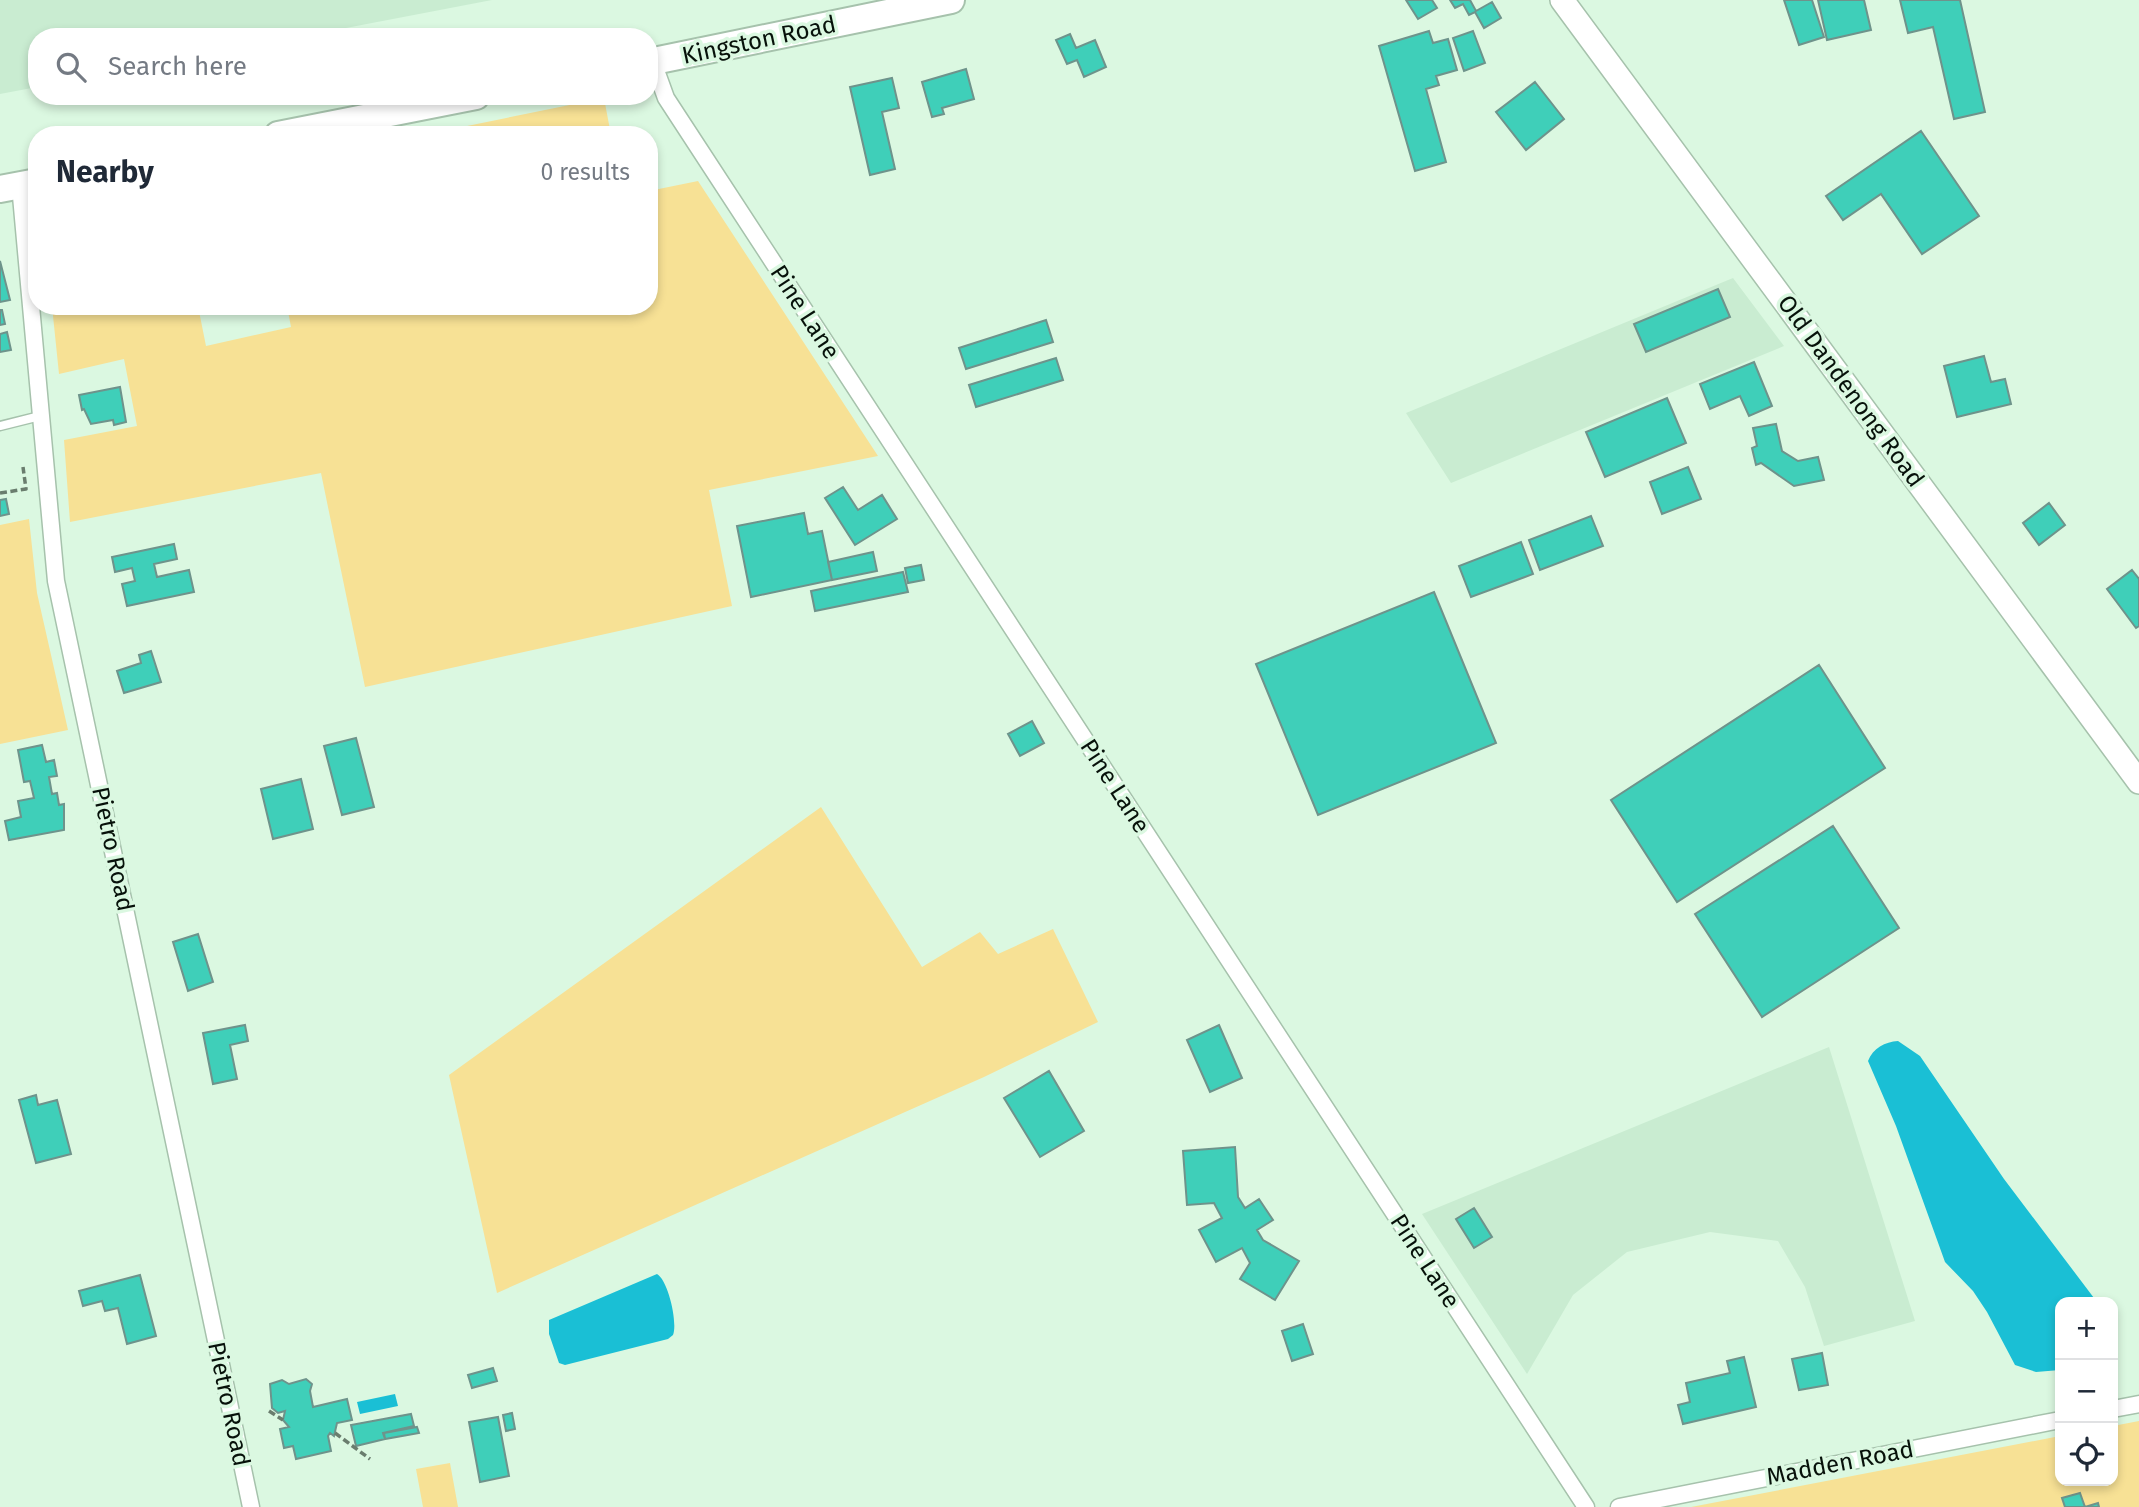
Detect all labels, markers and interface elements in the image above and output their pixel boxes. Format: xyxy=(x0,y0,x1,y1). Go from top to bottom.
street label: Kingston Road xyxy=(680,10,838,70)
search box xyxy=(28,28,658,105)
icon: search xyxy=(52,48,90,86)
text: Search here xyxy=(108,51,247,82)
text: Nearby xyxy=(56,154,154,190)
text: 0 results xyxy=(540,158,630,186)
street label: Pine Lane xyxy=(764,260,846,364)
street label: Old Dandenong Road xyxy=(1772,290,1930,492)
street label: Pine Lane xyxy=(1074,734,1156,838)
street label: Pietro Road xyxy=(86,784,140,914)
street label: Pine Lane xyxy=(1384,1209,1466,1313)
map controls xyxy=(2055,1297,2118,1486)
button: + xyxy=(2055,1297,2118,1360)
street label: Pietro Road xyxy=(202,1339,256,1469)
button: − xyxy=(2055,1360,2118,1423)
button: locate xyxy=(2055,1423,2118,1486)
street label: Madden Road xyxy=(1764,1435,1916,1491)

